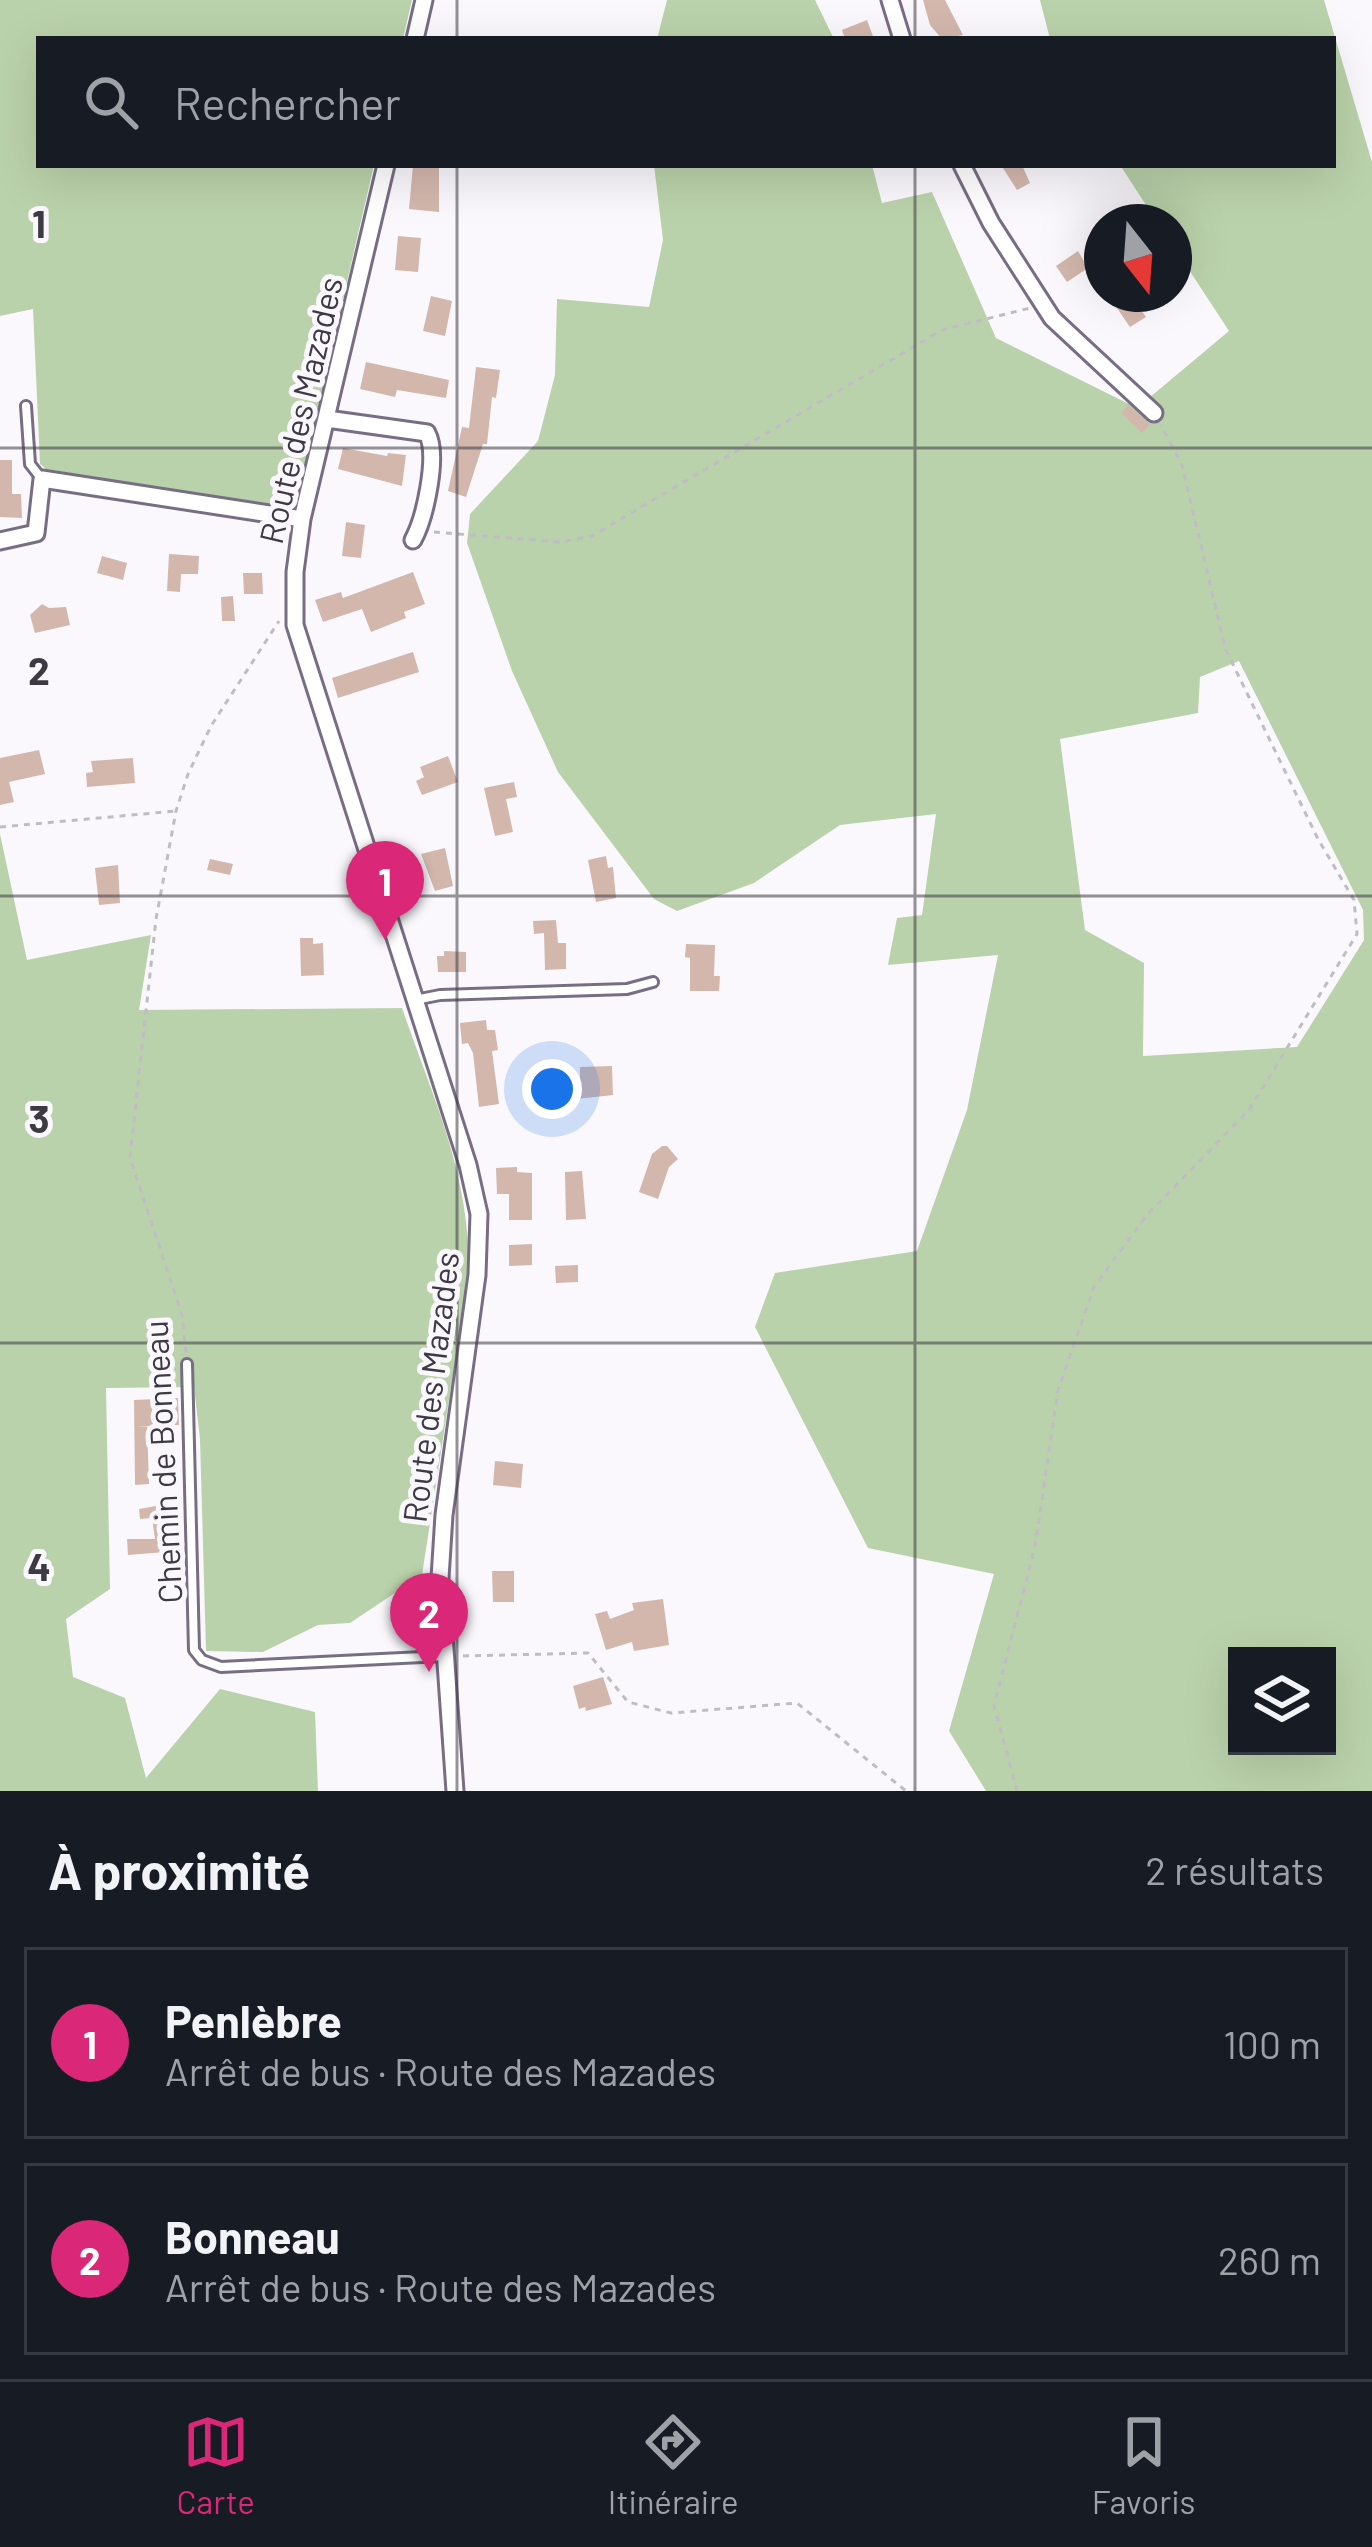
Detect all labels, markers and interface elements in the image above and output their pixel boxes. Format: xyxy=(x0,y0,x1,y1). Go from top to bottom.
search box xyxy=(36,36,1336,168)
icon: search xyxy=(78,69,144,135)
text: Rechercher xyxy=(174,75,401,129)
text: 1 xyxy=(32,199,46,246)
north arrow xyxy=(1084,204,1192,312)
street label: Route des Mazades xyxy=(250,273,350,547)
text: 2 xyxy=(28,646,50,693)
pin: 1 xyxy=(346,841,424,940)
your location xyxy=(522,1059,582,1119)
text: 3 xyxy=(28,1094,50,1141)
street label: Route des Mazades xyxy=(394,1249,466,1525)
street label: Chemin de Bonneau xyxy=(135,1319,189,1605)
text: 4 xyxy=(27,1542,51,1589)
pin: 2 xyxy=(390,1573,468,1672)
map controls xyxy=(1228,1647,1336,1755)
button: layers xyxy=(1228,1647,1336,1755)
text: À proximité xyxy=(48,1839,310,1900)
text: 2 résultats xyxy=(1145,1846,1324,1893)
text: Penlèbre xyxy=(165,1993,342,2047)
text: 1 xyxy=(83,2020,97,2067)
text: 100 m xyxy=(1223,2020,1321,2067)
text: Arrêt de bus · Route des Mazades xyxy=(165,2047,716,2094)
text: Bonneau xyxy=(165,2209,340,2263)
text: 2 xyxy=(79,2236,101,2283)
text: 260 m xyxy=(1218,2236,1321,2283)
text: Arrêt de bus · Route des Mazades xyxy=(165,2263,716,2310)
tab: Carte xyxy=(177,2409,255,2521)
tab: Itinéraire xyxy=(608,2409,739,2521)
tab: Favoris xyxy=(1092,2409,1195,2521)

